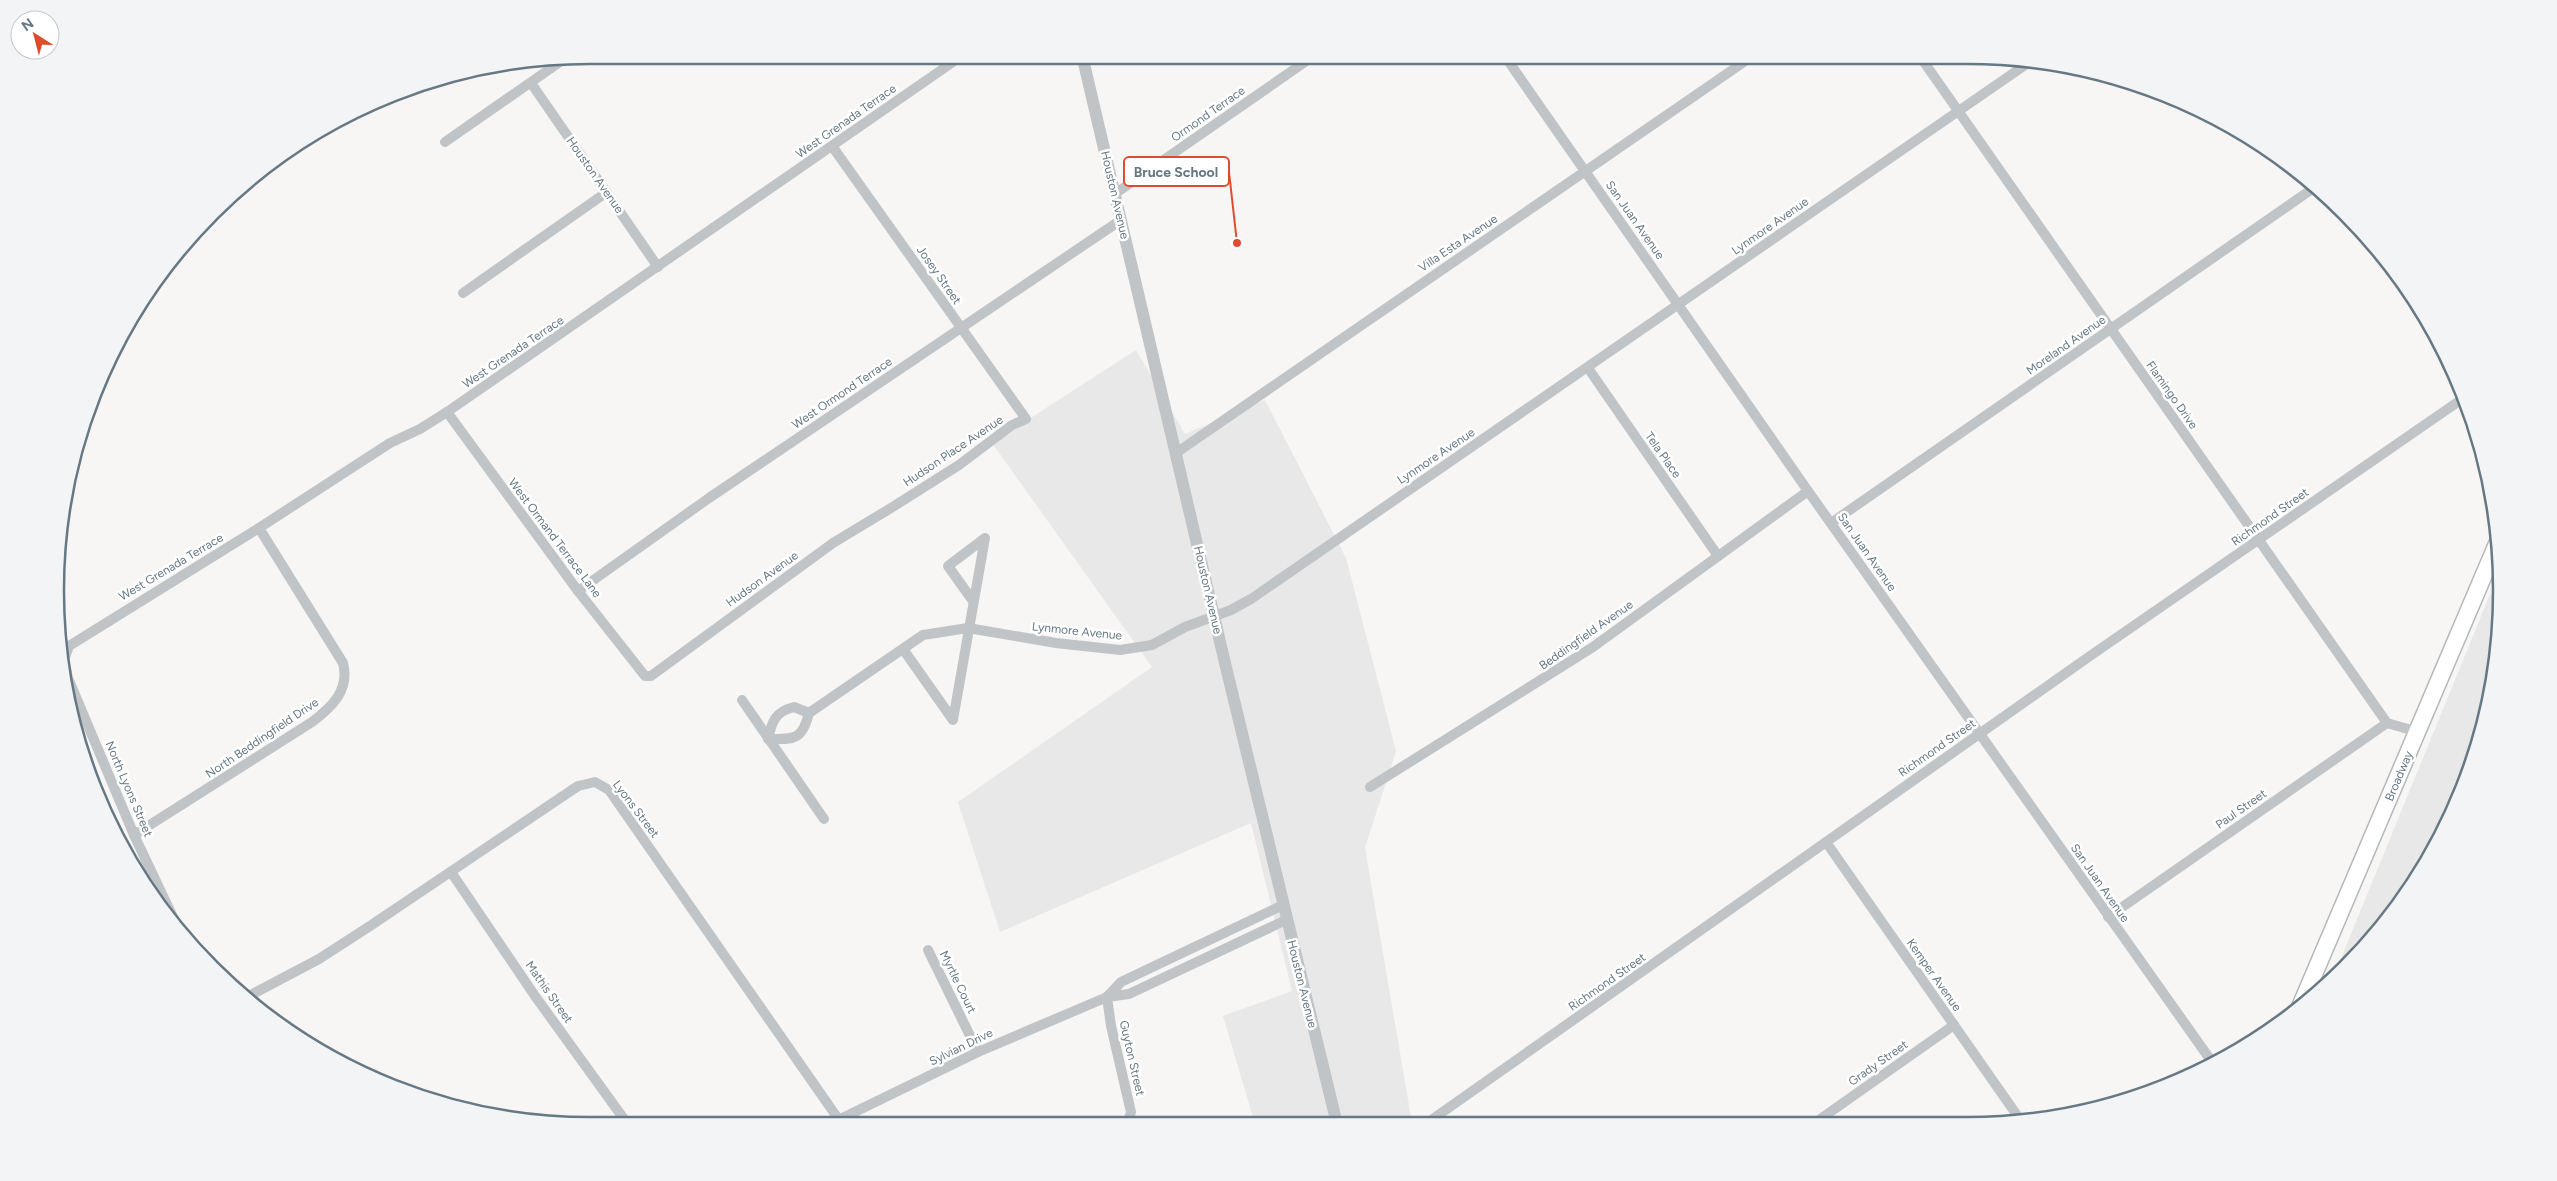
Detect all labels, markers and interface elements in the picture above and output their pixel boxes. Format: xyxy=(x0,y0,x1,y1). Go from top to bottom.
north arrow xyxy=(10,10,60,60)
text: N xyxy=(18,15,37,35)
street label: West Grenada Terrace xyxy=(793,81,899,161)
street label: Ormond Terrace xyxy=(1168,83,1248,145)
street label: Houston Avenue xyxy=(563,134,627,216)
street label: Houston Avenue xyxy=(1098,150,1132,241)
callout: Bruce School xyxy=(1124,157,1229,186)
text: Bruce School xyxy=(1134,164,1218,181)
street label: San Juan Avenue xyxy=(1603,178,1667,262)
street label: Lynmore Avenue xyxy=(1729,194,1811,258)
street label: Villa Esta Avenue xyxy=(1416,211,1501,275)
street label: Josey Street xyxy=(914,243,964,307)
street label: Moreland Avenue xyxy=(2024,312,2109,378)
street label: West Grenada Terrace xyxy=(460,313,567,391)
street label: West Ormond Terrace xyxy=(789,354,895,432)
street label: Flamingo Drive xyxy=(2143,358,2201,432)
street label: Hudson Place Avenue xyxy=(900,412,1006,490)
street label: Lynmore Avenue xyxy=(1395,425,1478,487)
street label: Tela Place xyxy=(1642,429,1684,481)
street label: West Ormand Terrace Lane xyxy=(506,476,605,601)
street label: Richmond Street xyxy=(2229,485,2312,549)
street label: San Juan Avenue xyxy=(1835,510,1899,594)
street label: West Grenada Terrace xyxy=(116,530,226,604)
street label: Houston Avenue xyxy=(1191,545,1225,636)
street label: Hudson Avenue xyxy=(723,548,801,610)
street label: Beddingfield Avenue xyxy=(1536,597,1636,673)
street label: Lynmore Avenue xyxy=(1031,619,1123,643)
street label: North Beddingfield Drive xyxy=(203,695,321,781)
street label: Richmond Street xyxy=(1896,716,1979,780)
street label: North Lyons Street xyxy=(102,739,156,839)
street label: Broadway xyxy=(2382,748,2416,803)
street label: Lyons Street xyxy=(610,778,662,841)
street label: Paul Street xyxy=(2213,786,2269,832)
street label: San Juan Avenue xyxy=(2068,841,2132,925)
street label: Kemper Avenue xyxy=(1904,936,1964,1014)
street label: Houston Avenue xyxy=(1284,939,1320,1030)
street label: Myrtle Court xyxy=(937,948,979,1016)
street label: Richmond Street xyxy=(1566,950,1649,1014)
street label: Mathis Street xyxy=(522,958,576,1026)
street label: Guyton Street xyxy=(1117,1019,1148,1097)
street label: Sylvian Drive xyxy=(927,1025,995,1068)
street label: Grady Street xyxy=(1846,1037,1911,1089)

